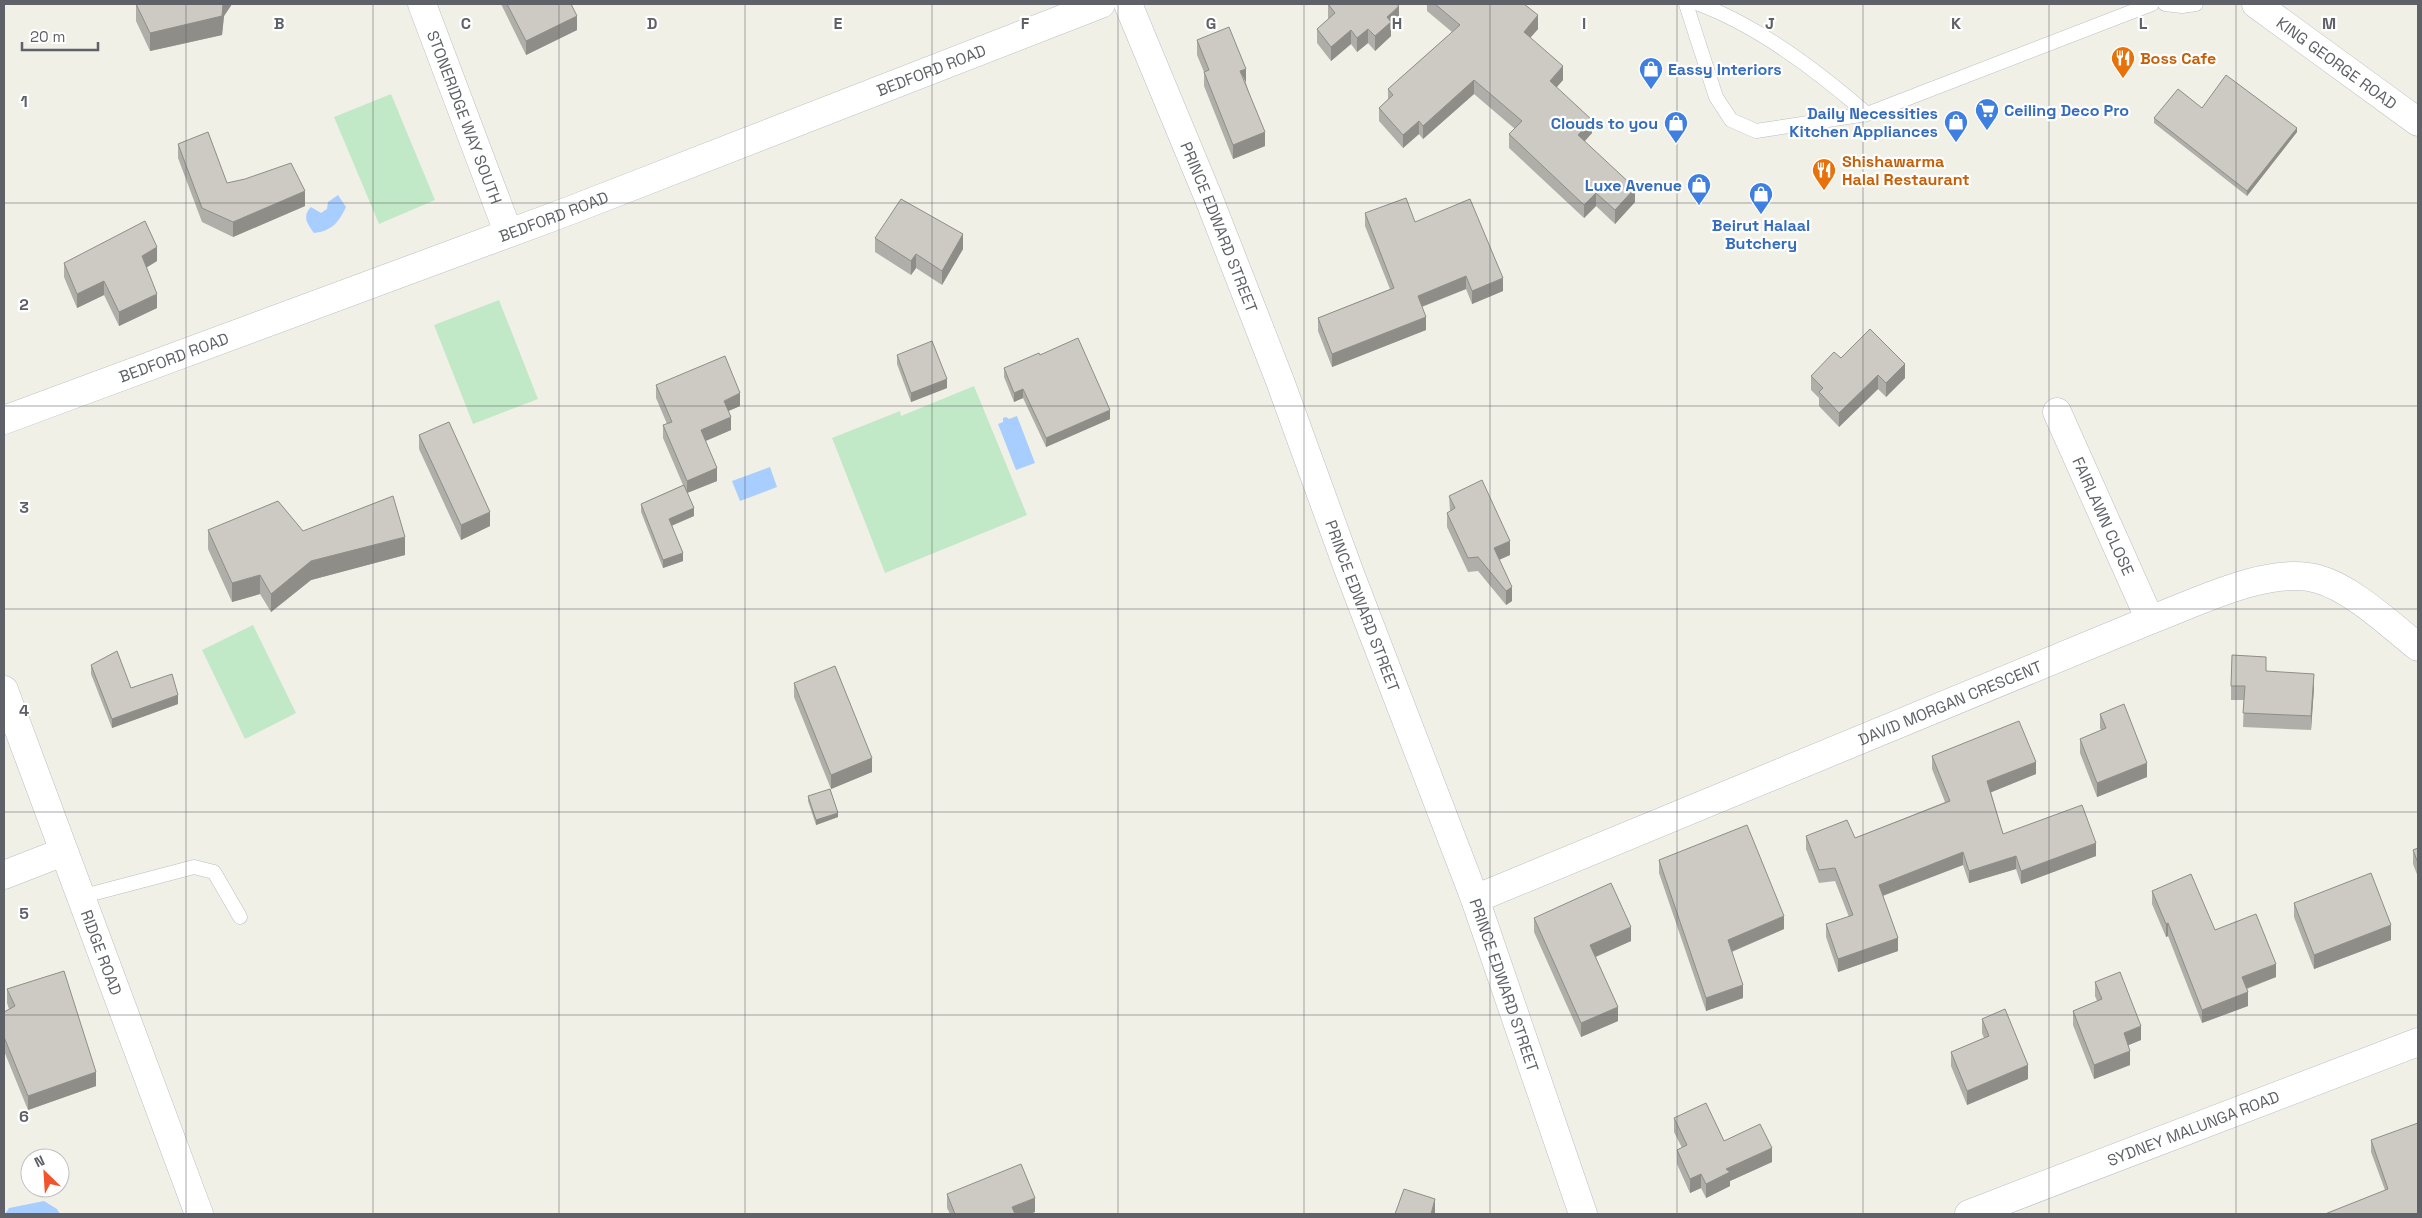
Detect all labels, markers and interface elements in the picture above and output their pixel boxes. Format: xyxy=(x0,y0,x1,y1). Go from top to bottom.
street label: KING GEORGE ROAD xyxy=(2272,12,2401,114)
text: B xyxy=(274,13,284,34)
text: C xyxy=(461,13,471,34)
text: D xyxy=(647,13,657,34)
text: E xyxy=(834,13,843,34)
text: F xyxy=(1021,13,1030,34)
text: G xyxy=(1206,13,1216,34)
text: H xyxy=(1392,13,1402,34)
text: I xyxy=(1582,13,1586,34)
text: J xyxy=(1765,13,1775,34)
text: K xyxy=(1951,13,1961,34)
text: L xyxy=(2139,13,2148,34)
text: M xyxy=(2322,13,2336,34)
scale bar xyxy=(22,20,99,52)
text: 20 m xyxy=(30,27,65,46)
street label: STONERIDGE WAY SOUTH xyxy=(422,28,507,207)
street label: BEDFORD ROAD xyxy=(874,40,989,101)
restaurant icon: Boss Cafe xyxy=(2110,45,2136,79)
place label: Boss Cafe xyxy=(2140,48,2216,69)
shop icon: Eassy Interiors xyxy=(1638,56,1664,90)
place label: Eassy Interiors xyxy=(1668,59,1782,80)
text: 1 xyxy=(20,91,28,112)
supermarket icon: Ceiling Deco Pro xyxy=(1974,97,2000,131)
place label: Ceiling Deco Pro xyxy=(2004,100,2129,121)
place label: Daily Necessities Kitchen Appliances xyxy=(1789,103,1938,142)
shop icon: Daily Necessities Kitchen Appliances xyxy=(1943,109,1969,143)
shop icon: Clouds to you xyxy=(1663,110,1689,144)
place label: Clouds to you xyxy=(1551,113,1658,134)
street label: PRINCE EDWARD STREET xyxy=(1175,139,1262,316)
place label: Shishawarma Halal Restaurant xyxy=(1842,151,1970,190)
restaurant icon: Shishawarma Halal Restaurant xyxy=(1811,157,1837,191)
shop icon: Luxe Avenue xyxy=(1686,172,1712,206)
place label: Luxe Avenue xyxy=(1585,175,1682,196)
shop icon: Beirut Halaal Butchery xyxy=(1748,181,1774,215)
street label: BEDFORD ROAD xyxy=(496,187,612,247)
place label: Beirut Halaal Butchery xyxy=(1712,215,1810,254)
text: 2 xyxy=(19,294,29,315)
street label: BEDFORD ROAD xyxy=(116,328,232,388)
street label: FAIRLAWN CLOSE xyxy=(2067,454,2139,579)
text: 3 xyxy=(19,497,29,518)
street label: PRINCE EDWARD STREET xyxy=(1320,517,1404,695)
street label: DAVID MORGAN CRESCENT xyxy=(1855,656,2045,750)
text: 4 xyxy=(19,700,29,721)
street label: PRINCE EDWARD STREET xyxy=(1465,896,1543,1075)
text: 5 xyxy=(19,903,29,924)
street label: RIDGE ROAD xyxy=(76,907,127,998)
street label: SYDNEY MALUNGA ROAD xyxy=(2104,1086,2282,1171)
text: 6 xyxy=(19,1106,29,1127)
north arrow xyxy=(20,1148,70,1198)
text: N xyxy=(31,1151,48,1171)

